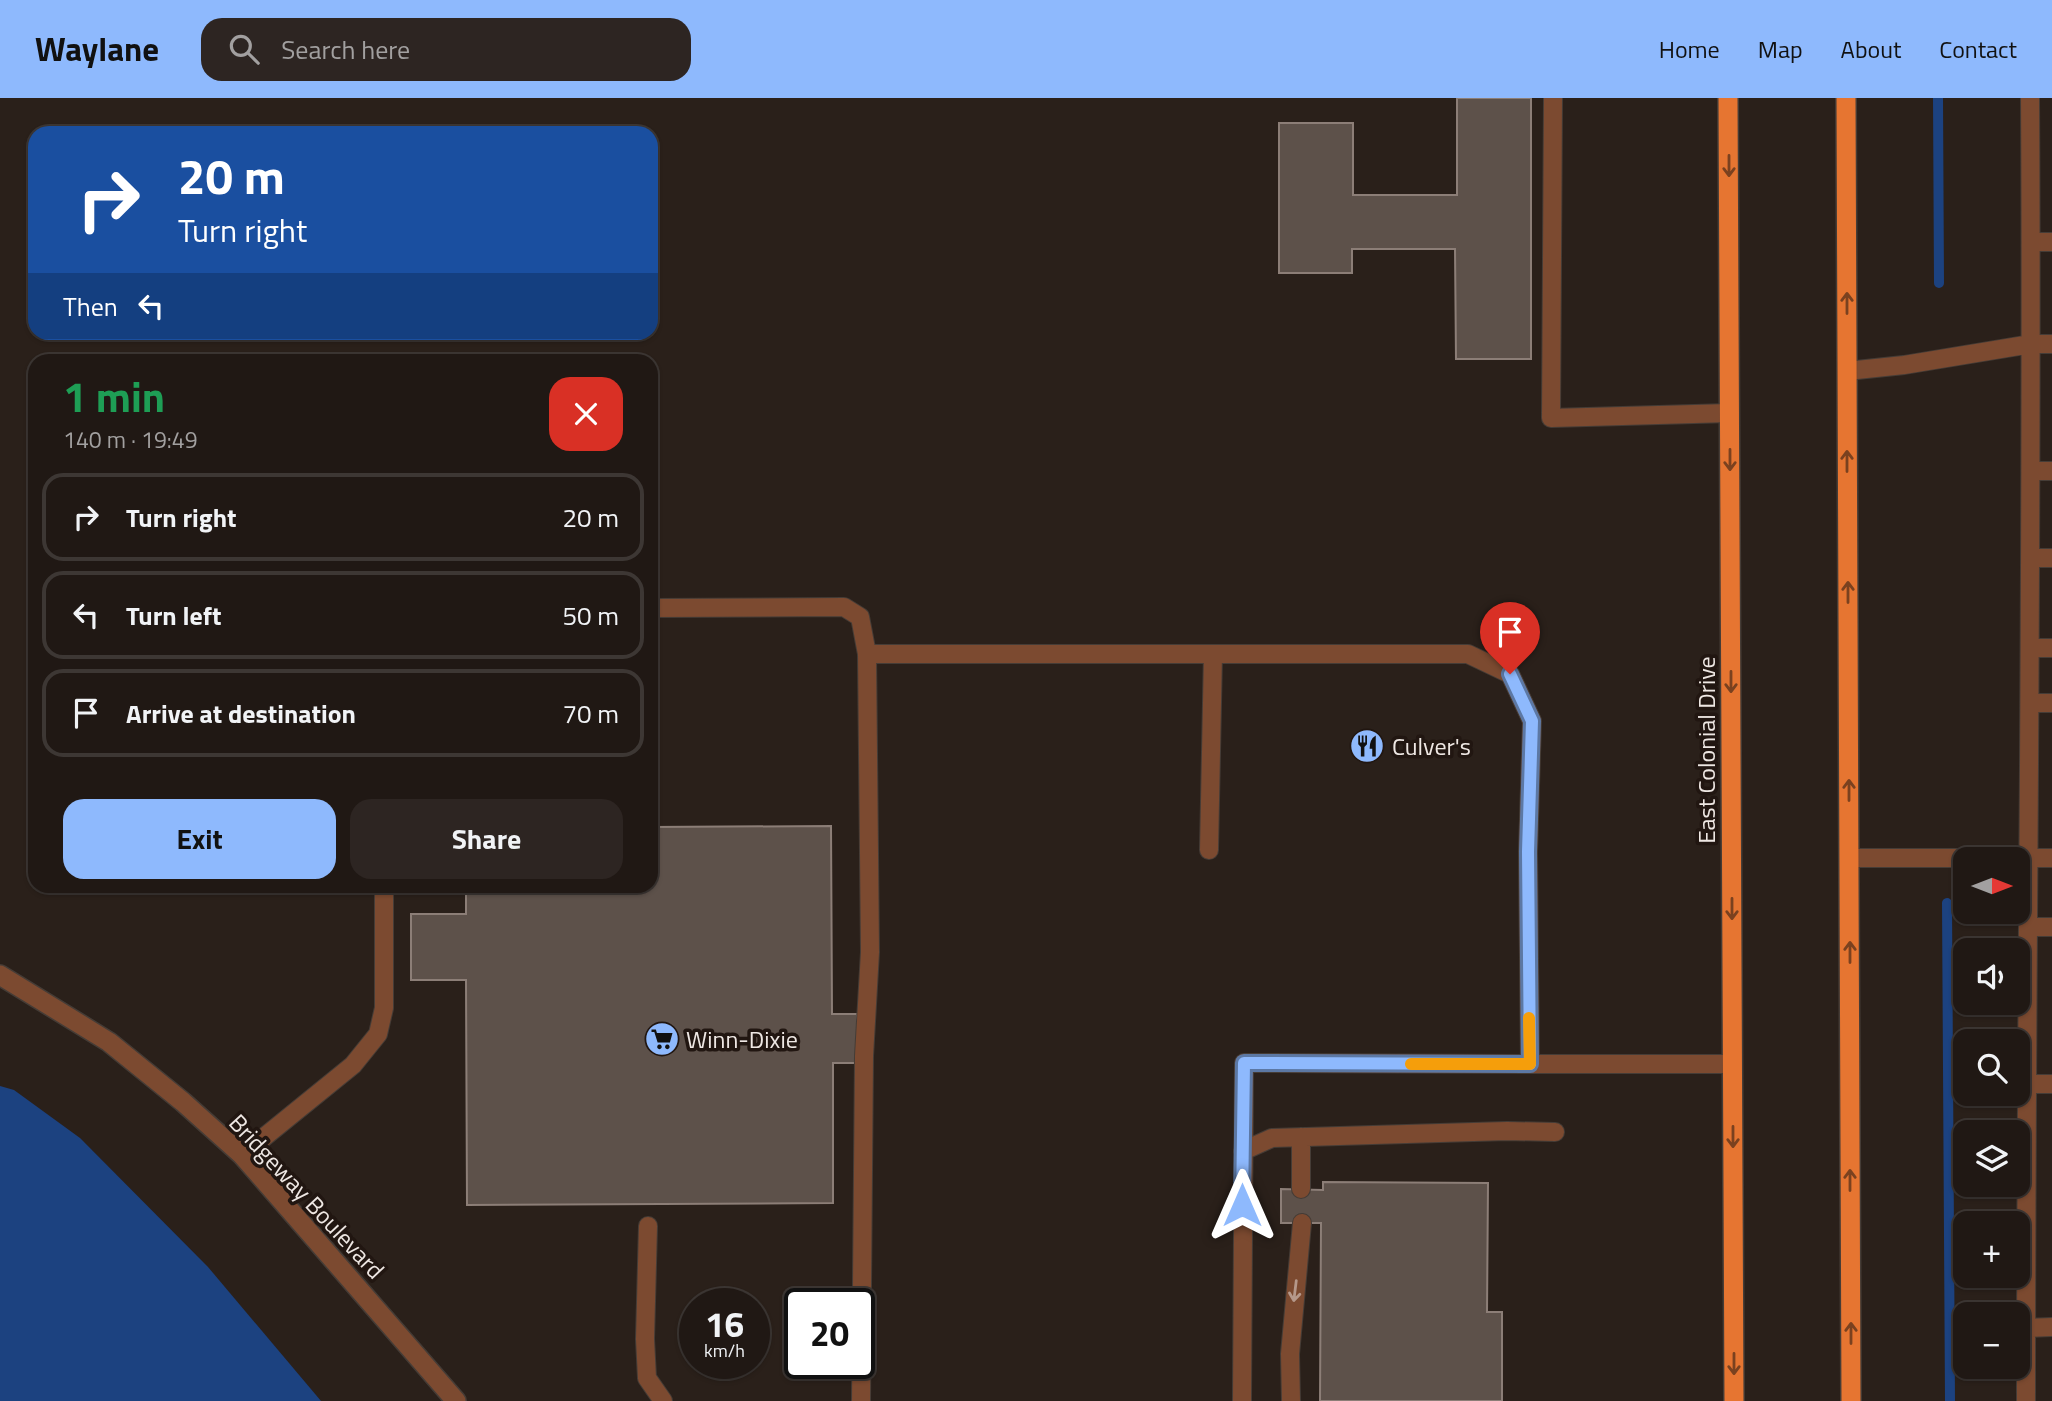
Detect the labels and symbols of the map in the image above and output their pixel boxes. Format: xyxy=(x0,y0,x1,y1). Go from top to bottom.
one-way arrow xyxy=(1722,154,1736,177)
one-way arrow xyxy=(1840,291,1854,314)
one-way arrow xyxy=(1723,449,1737,472)
one-way arrow xyxy=(1840,449,1854,472)
one-way arrow xyxy=(1841,581,1855,604)
pin xyxy=(1480,602,1540,674)
street label: East Colonial Drive xyxy=(1688,656,1724,844)
one-way arrow xyxy=(1724,670,1738,693)
restaurant icon: Culver's xyxy=(1348,727,1386,765)
place label: Culver's xyxy=(1392,728,1471,764)
one-way arrow xyxy=(1842,779,1856,802)
north arrow xyxy=(1953,847,2030,924)
one-way arrow xyxy=(1725,897,1739,920)
one-way arrow xyxy=(1843,941,1857,964)
supermarket icon: Winn-Dixie xyxy=(643,1020,681,1058)
place label: Winn-Dixie xyxy=(686,1021,798,1057)
street label: Bridgeway Boulevard xyxy=(221,1105,393,1287)
one-way arrow xyxy=(1726,1125,1740,1148)
position arrow xyxy=(1205,1168,1279,1242)
one-way arrow xyxy=(1843,1169,1857,1192)
one-way arrow xyxy=(1288,1279,1301,1302)
speed limit sign: 20 xyxy=(784,1288,875,1379)
one-way arrow xyxy=(1844,1322,1858,1345)
one-way arrow xyxy=(1727,1352,1741,1375)

